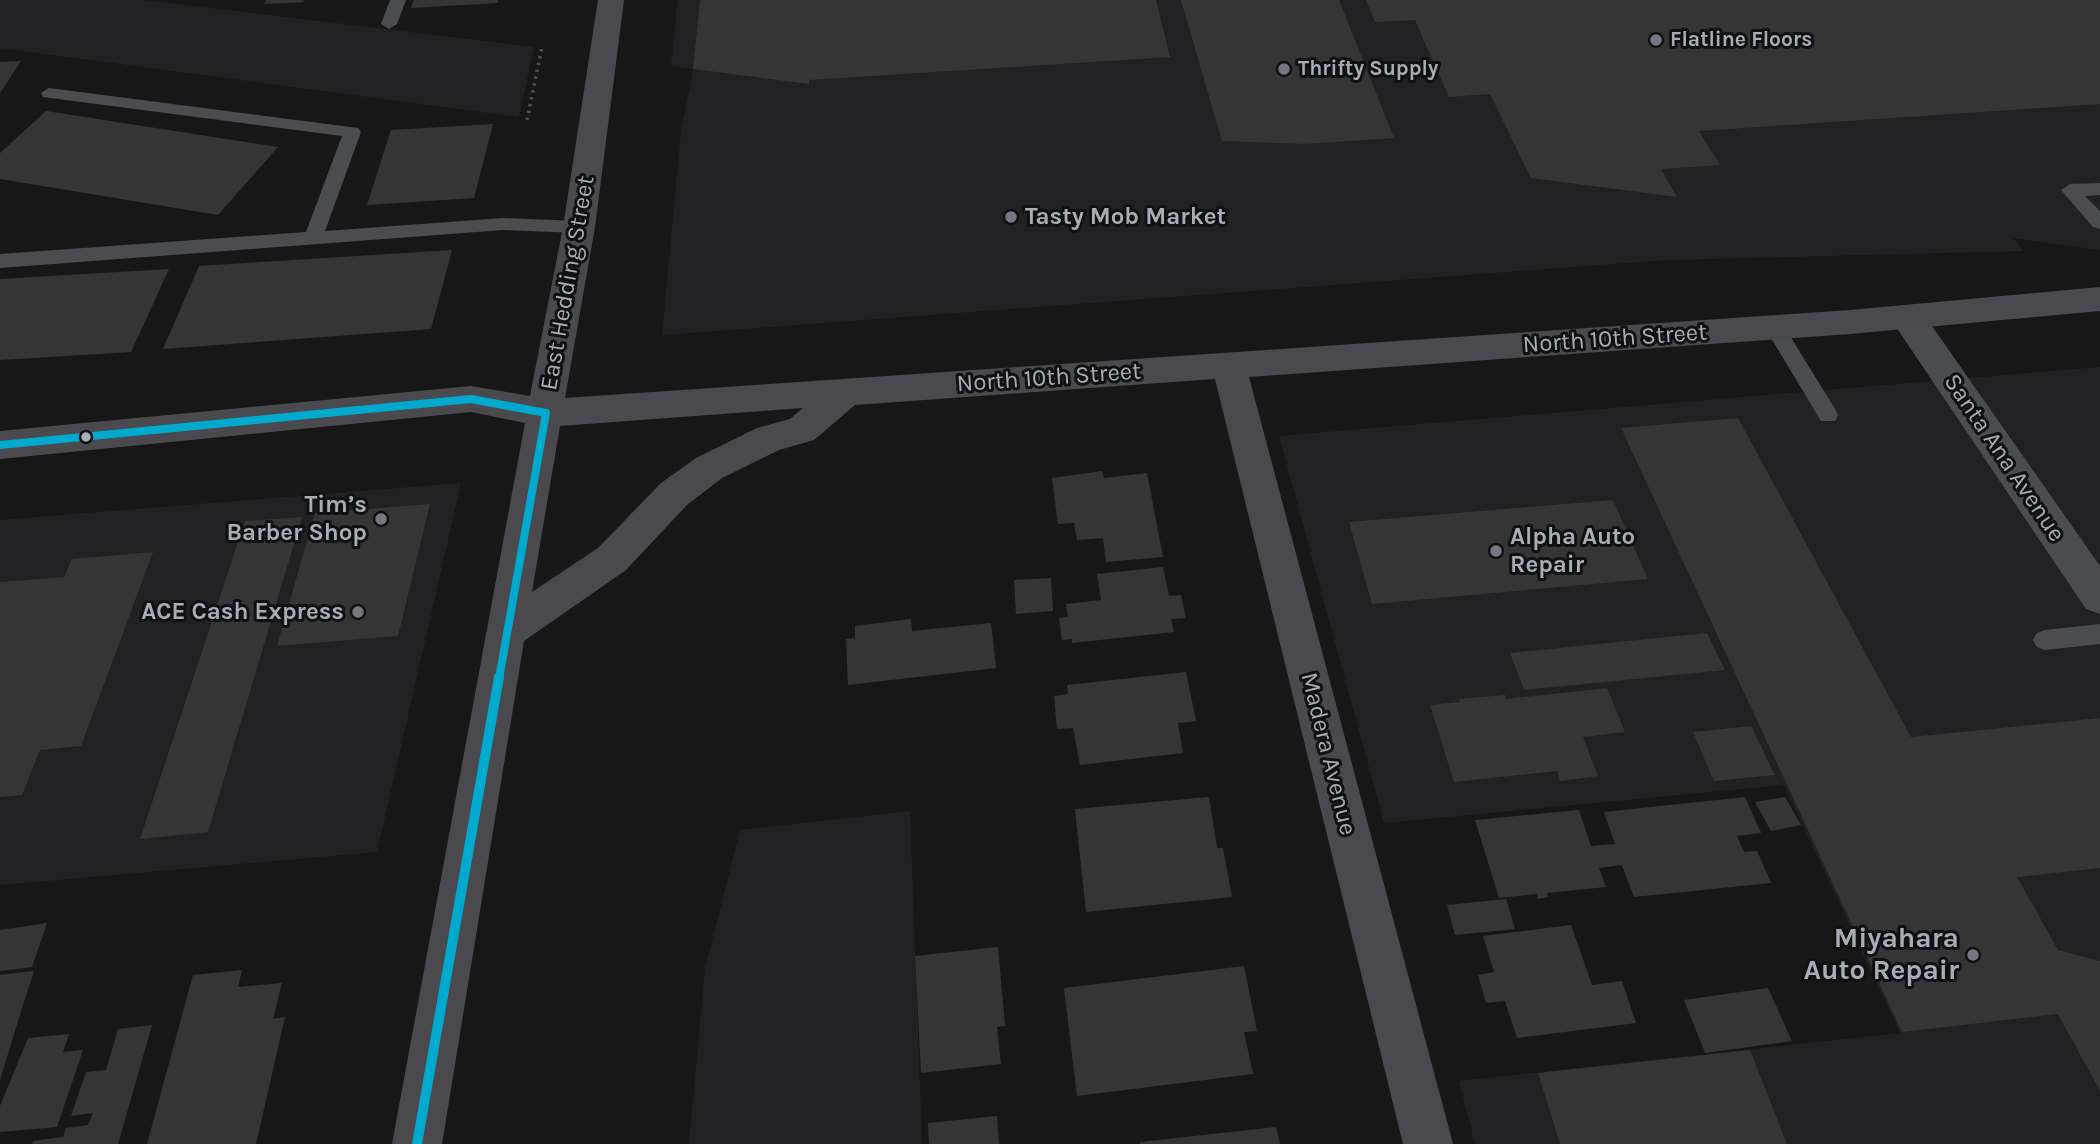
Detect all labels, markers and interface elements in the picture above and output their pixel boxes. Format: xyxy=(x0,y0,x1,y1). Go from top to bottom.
place label: Flatline Floors xyxy=(1670,27,1812,53)
marker: Flatline Floors xyxy=(1648,32,1664,48)
place label: Thrifty Supply xyxy=(1298,56,1438,82)
marker: Thrifty Supply xyxy=(1276,61,1292,77)
street label: East Hedding Street xyxy=(535,173,601,393)
place label: Tasty Mob Market xyxy=(1025,203,1226,231)
marker: Tasty Mob Market xyxy=(1003,209,1019,225)
street label: North 10th Street xyxy=(1522,318,1708,360)
street label: North 10th Street xyxy=(956,357,1142,399)
street label: Santa Ana Avenue xyxy=(1937,369,2071,547)
unlabelled marker xyxy=(79,430,93,444)
place label: Tim’s Barber Shop xyxy=(227,491,367,547)
marker: Tim’s Barber Shop xyxy=(373,511,389,527)
place label: Alpha Auto Repair xyxy=(1510,523,1635,579)
marker: Alpha Auto Repair xyxy=(1488,543,1504,559)
place label: ACE Cash Express xyxy=(141,598,344,626)
marker: ACE Cash Express xyxy=(350,604,366,620)
street label: Madera Avenue xyxy=(1294,670,1362,838)
place label: Miyahara Auto Repair xyxy=(1803,922,1959,988)
marker: Miyahara Auto Repair xyxy=(1965,947,1981,963)

